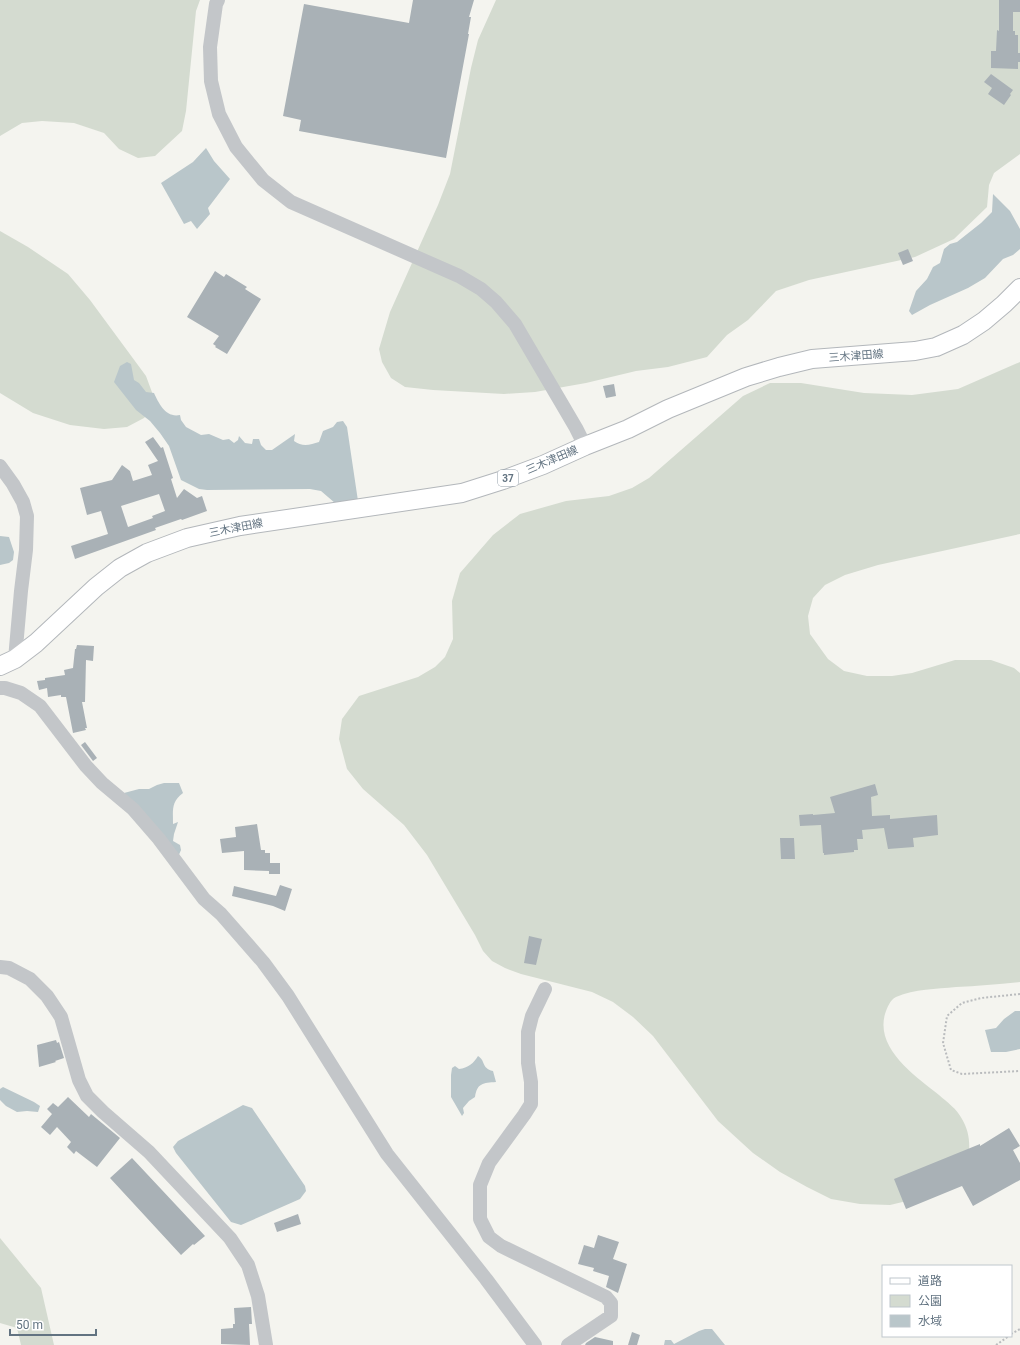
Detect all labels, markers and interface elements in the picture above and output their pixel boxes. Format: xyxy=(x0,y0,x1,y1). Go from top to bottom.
street label: 三木津田線 xyxy=(828,348,884,364)
street label: 三木津田線 xyxy=(524,443,580,477)
road number: 37 xyxy=(498,470,518,486)
street label: 三木津田線 xyxy=(208,516,264,540)
legend xyxy=(882,1265,1012,1337)
text: 道路 xyxy=(918,1274,942,1288)
text: 公園 xyxy=(918,1294,942,1308)
scale bar xyxy=(10,1311,96,1337)
text: 水域 xyxy=(918,1314,942,1328)
text: 50 m xyxy=(16,1318,43,1332)

